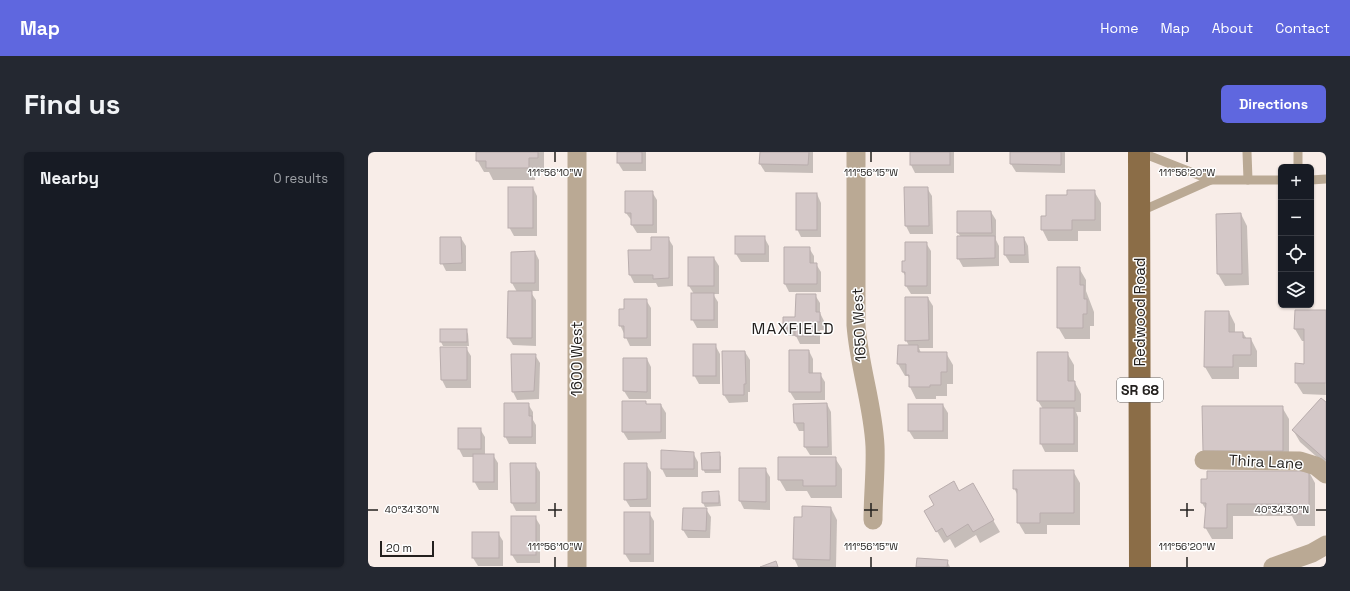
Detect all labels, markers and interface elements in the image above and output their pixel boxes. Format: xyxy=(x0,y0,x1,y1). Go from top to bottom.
text: Map xyxy=(20,16,60,41)
text: Home xyxy=(1100,19,1138,37)
text: Map xyxy=(1160,19,1190,37)
text: About xyxy=(1212,19,1253,37)
text: Contact xyxy=(1275,19,1330,37)
button: Directions xyxy=(1221,85,1326,123)
text: Find us xyxy=(24,86,121,122)
map controls xyxy=(1278,164,1314,308)
button: + xyxy=(1278,164,1314,200)
text: 111°56'10"W xyxy=(528,166,583,179)
text: 111°56'15"W xyxy=(844,166,898,179)
text: 111°56'20"W xyxy=(1159,166,1215,179)
text: Nearby xyxy=(40,167,99,189)
text: 0 results xyxy=(273,170,328,187)
button: − xyxy=(1278,200,1314,236)
button: locate xyxy=(1278,236,1314,272)
street label: Redwood Road xyxy=(1130,258,1149,366)
button: layers xyxy=(1278,272,1314,308)
street label: 1650 West xyxy=(847,287,870,363)
district label: MAXFIELD xyxy=(751,318,835,339)
street label: 1600 West xyxy=(567,321,586,396)
road number: SR 68 xyxy=(1117,378,1163,402)
street label: Thira Lane xyxy=(1228,450,1304,473)
text: 40°34'30"N xyxy=(385,503,439,516)
text: 40°34'30"N xyxy=(1255,503,1309,516)
scale bar xyxy=(380,539,434,558)
text: 111°56'10"W xyxy=(528,540,583,553)
text: 111°56'15"W xyxy=(844,540,898,553)
text: 111°56'20"W xyxy=(1159,540,1215,553)
text: 20 m xyxy=(386,541,412,555)

